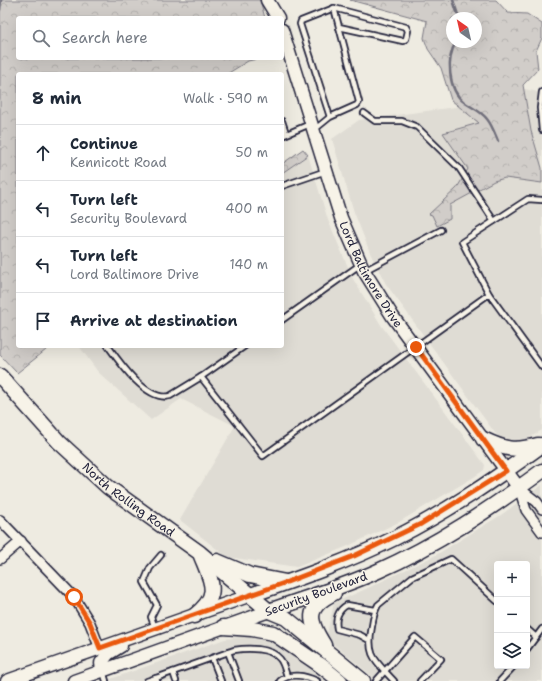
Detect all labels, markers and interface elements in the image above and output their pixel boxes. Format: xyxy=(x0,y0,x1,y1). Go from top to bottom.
north arrow xyxy=(446,12,482,48)
search box xyxy=(16,16,284,60)
icon: search xyxy=(30,27,52,49)
text: Search here xyxy=(62,28,148,48)
text: 8 min xyxy=(32,87,82,109)
text: Walk · 590 m xyxy=(183,90,268,107)
text: Continue xyxy=(70,134,138,154)
icon: ahead xyxy=(32,142,54,164)
text: 50 m xyxy=(235,144,268,161)
text: Kennicott Road xyxy=(70,154,167,171)
text: Turn left xyxy=(70,190,138,210)
icon: left xyxy=(32,198,54,220)
text: 400 m xyxy=(225,200,268,217)
text: Security Boulevard xyxy=(70,210,187,227)
street label: Lord Baltimore Drive xyxy=(335,219,406,331)
text: Turn left xyxy=(70,246,138,266)
icon: left xyxy=(32,254,54,276)
text: 140 m xyxy=(229,256,268,273)
text: Lord Baltimore Drive xyxy=(70,266,199,283)
icon: arrive xyxy=(32,310,54,332)
text: Arrive at destination xyxy=(70,311,238,331)
route end xyxy=(407,338,425,356)
street label: North Rolling Road xyxy=(79,459,178,540)
map controls xyxy=(494,561,530,669)
button: + xyxy=(494,561,530,597)
street label: Security Boulevard xyxy=(263,568,370,620)
route start xyxy=(65,588,83,606)
button: − xyxy=(494,597,530,633)
button: layers xyxy=(494,633,530,669)

